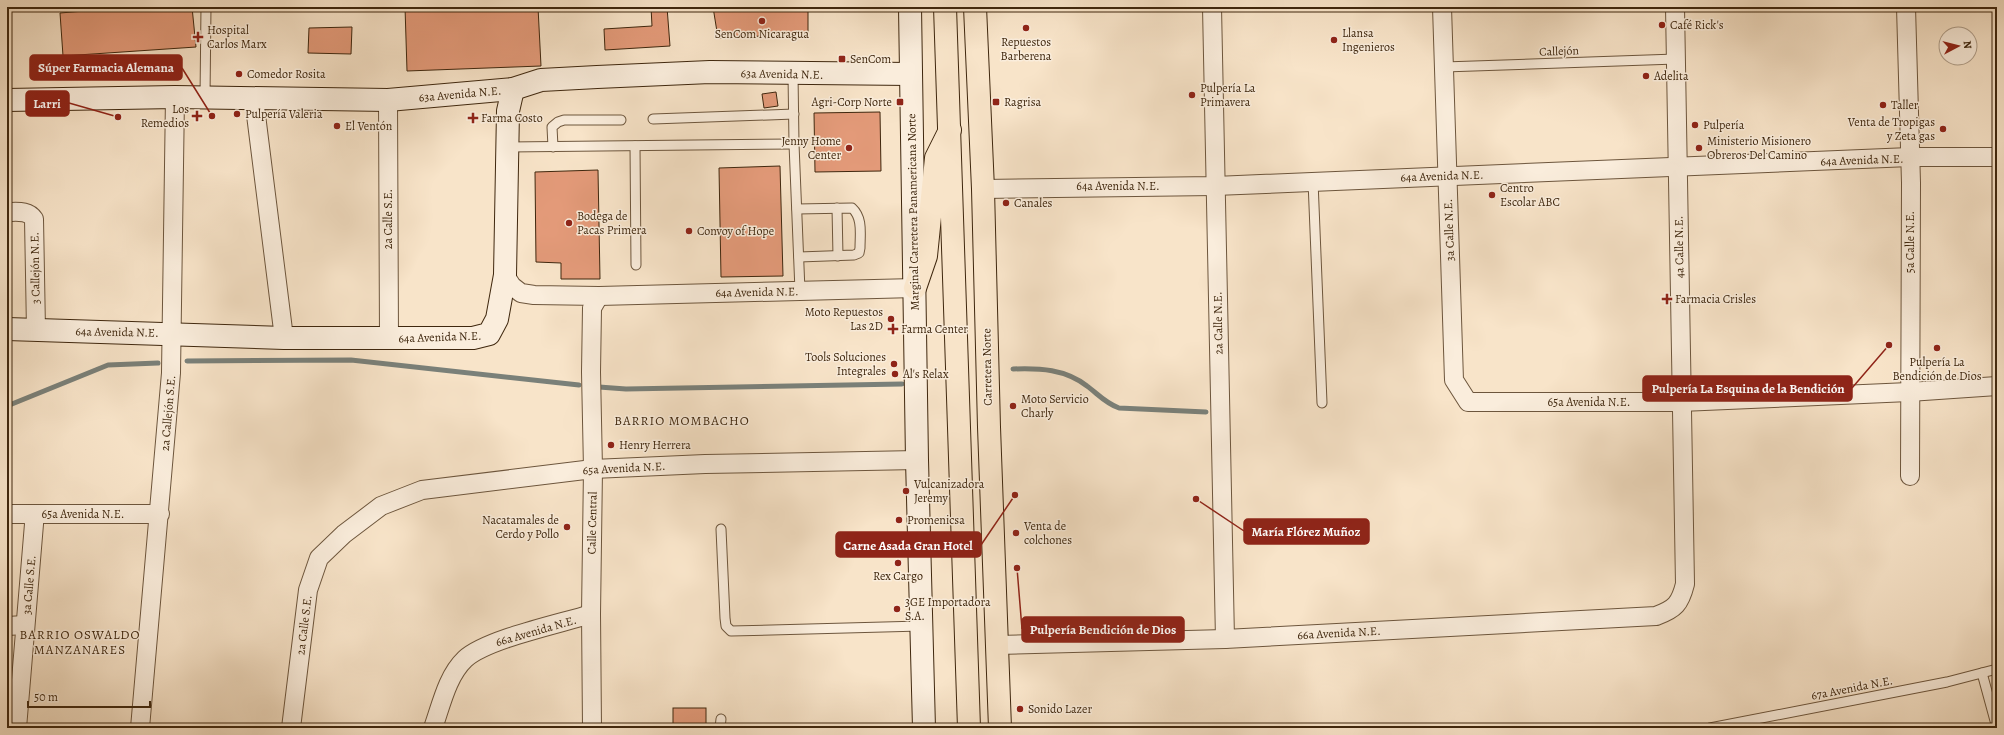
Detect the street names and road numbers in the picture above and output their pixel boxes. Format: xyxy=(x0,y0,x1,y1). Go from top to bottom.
street label: Callejón xyxy=(1539,42,1580,60)
street label: 63a Avenida N.E. xyxy=(740,65,824,83)
street label: 63a Avenida N.E. xyxy=(418,82,502,106)
street label: Marginal Carretera Panamericana Norte xyxy=(903,113,923,311)
street label: 64a Avenida N.E. xyxy=(1820,151,1904,169)
street label: 64a Avenida N.E. xyxy=(1400,167,1484,185)
street label: 64a Avenida N.E. xyxy=(1076,178,1160,194)
street label: 2a Calle S.E. xyxy=(380,189,396,249)
street label: 3a Calle N.E. xyxy=(1440,199,1458,261)
street label: 5a Calle N.E. xyxy=(1902,211,1918,273)
street label: 4a Calle N.E. xyxy=(1670,215,1688,279)
street label: 3 Callejón N.E. xyxy=(26,232,44,304)
street label: 64a Avenida N.E. xyxy=(715,283,799,301)
street label: 2a Calle N.E. xyxy=(1209,291,1227,355)
street label: 64a Avenida N.E. xyxy=(75,323,159,341)
street label: 64a Avenida N.E. xyxy=(398,328,482,346)
street label: Carretera Norte xyxy=(978,328,996,406)
street label: 2a Callejón S.E. xyxy=(157,374,179,452)
street label: 65a Avenida N.E. xyxy=(1547,394,1631,410)
street label: 65a Avenida N.E. xyxy=(582,458,666,478)
street label: Calle Central xyxy=(583,491,601,555)
street label: 65a Avenida N.E. xyxy=(41,506,125,522)
street label: 3a Calle S.E. xyxy=(18,555,40,615)
street label: 2a Calle S.E. xyxy=(292,594,316,656)
street label: 66a Avenida N.E. xyxy=(494,612,578,650)
street label: 66a Avenida N.E. xyxy=(1297,623,1381,643)
street label: 67a Avenida N.E. xyxy=(1810,672,1894,704)

